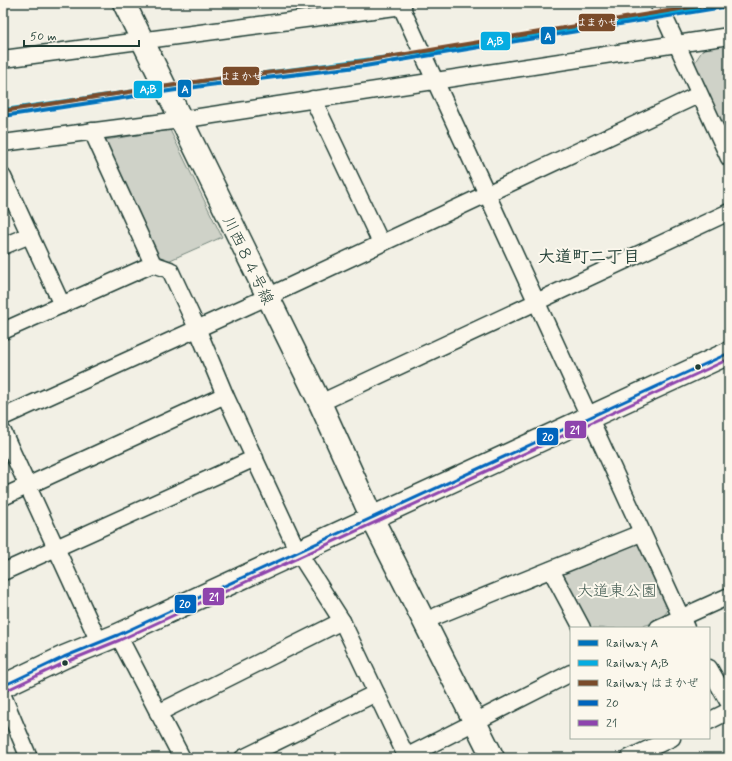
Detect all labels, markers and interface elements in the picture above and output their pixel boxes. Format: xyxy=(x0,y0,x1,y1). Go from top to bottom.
line badge: はまかぜ xyxy=(578,13,616,32)
text: はまかぜ xyxy=(575,16,619,30)
scale bar xyxy=(24,22,139,48)
line badge: A xyxy=(540,26,556,45)
text: 50 m xyxy=(30,29,57,45)
text: A xyxy=(544,30,552,44)
line badge: A;B xyxy=(480,31,511,51)
text: A;B xyxy=(487,35,503,49)
line badge: はまかぜ xyxy=(222,66,260,86)
text: はまかぜ xyxy=(219,70,263,84)
line badge: A xyxy=(177,79,192,98)
line badge: A;B xyxy=(133,80,163,99)
text: A;B xyxy=(140,83,156,97)
text: A xyxy=(181,83,189,97)
street label: 川西８４号線 xyxy=(217,213,278,308)
district label: 大道町二丁目 xyxy=(538,246,640,268)
unlabelled marker xyxy=(693,362,703,372)
line badge: 21 xyxy=(564,420,587,439)
text: 21 xyxy=(570,424,580,438)
line badge: 20 xyxy=(536,427,559,446)
text: 20 xyxy=(542,431,554,445)
park label: 大道東公園 xyxy=(577,581,657,602)
line badge: 21 xyxy=(202,587,225,606)
text: 21 xyxy=(209,591,219,605)
line badge: 20 xyxy=(174,594,197,614)
text: 20 xyxy=(179,598,191,612)
legend xyxy=(570,627,710,739)
text: Railway A xyxy=(606,636,658,652)
text: Railway A;B xyxy=(606,656,669,672)
unlabelled marker xyxy=(60,658,70,668)
text: Railway はまかぜ xyxy=(606,676,698,692)
text: 20 xyxy=(606,696,619,712)
text: 21 xyxy=(606,716,617,732)

